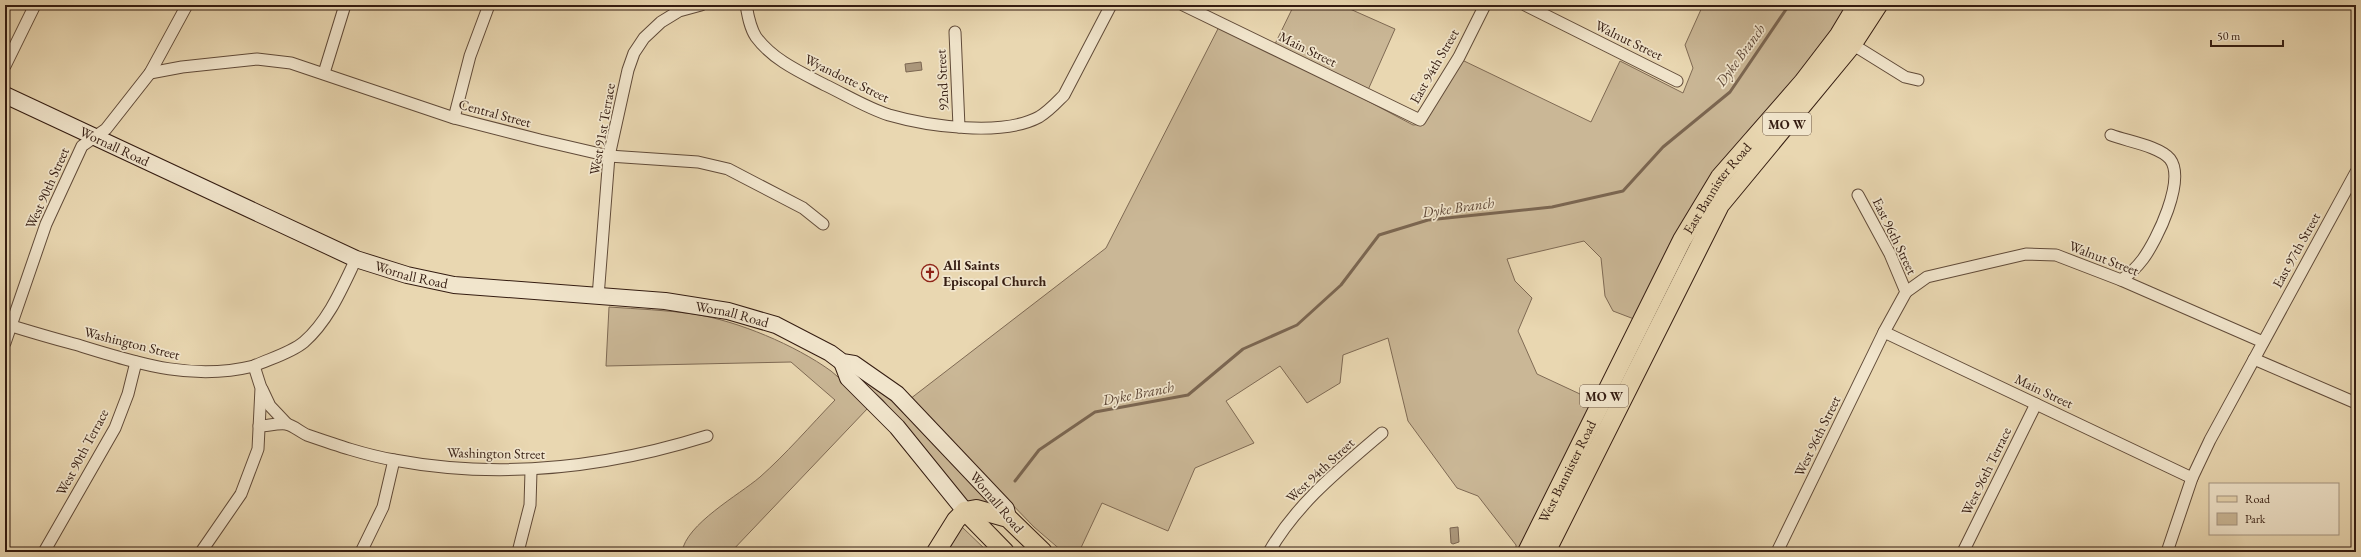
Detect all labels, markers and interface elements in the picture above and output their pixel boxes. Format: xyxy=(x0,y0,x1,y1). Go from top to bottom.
street label: Walnut Street xyxy=(1592,16,1666,64)
water label: Dyke Branch xyxy=(1710,19,1769,91)
scale bar xyxy=(2211,22,2283,48)
street label: East 94th Street xyxy=(1405,25,1463,107)
street label: Main Street xyxy=(1276,27,1340,71)
text: 50 m xyxy=(2217,28,2241,44)
street label: 92nd Street xyxy=(931,48,953,111)
street label: Wyandotte Street xyxy=(802,50,893,107)
street label: West 91st Terrace xyxy=(585,81,619,176)
street label: Central Street xyxy=(457,95,534,131)
road number: MO W xyxy=(1763,113,1811,135)
street label: Wornall Road xyxy=(77,122,153,171)
street label: East Bannister Road xyxy=(1679,138,1756,237)
street label: West 90th Street xyxy=(21,144,73,231)
water label: Dyke Branch xyxy=(1420,192,1496,222)
street label: East 96th Street xyxy=(1869,195,1922,278)
street label: East 97th Street xyxy=(2268,209,2324,291)
street label: Walnut Street xyxy=(2067,237,2142,280)
street label: Wornall Road xyxy=(372,256,450,293)
place label: All Saints Episcopal Church xyxy=(942,256,1047,290)
church icon: All Saints Episcopal Church xyxy=(920,263,940,283)
street label: Wornall Road xyxy=(694,297,772,332)
street label: Washington Street xyxy=(82,322,182,364)
street label: Main Street xyxy=(2012,370,2077,413)
water label: Dyke Branch xyxy=(1100,377,1176,409)
road number: MO W xyxy=(1580,385,1628,407)
street label: West 96th Street xyxy=(1790,392,1844,479)
street label: West 90th Terrace xyxy=(52,405,113,498)
street label: West Bannister Road xyxy=(1534,416,1600,526)
street label: West 96th Terrace xyxy=(1957,424,2015,518)
street label: West 94th Street xyxy=(1282,433,1358,506)
street label: Washington Street xyxy=(447,443,546,463)
street label: Wornall Road xyxy=(966,468,1029,537)
legend xyxy=(2209,483,2339,535)
text: Road xyxy=(2245,491,2271,507)
text: Park xyxy=(2245,511,2266,527)

